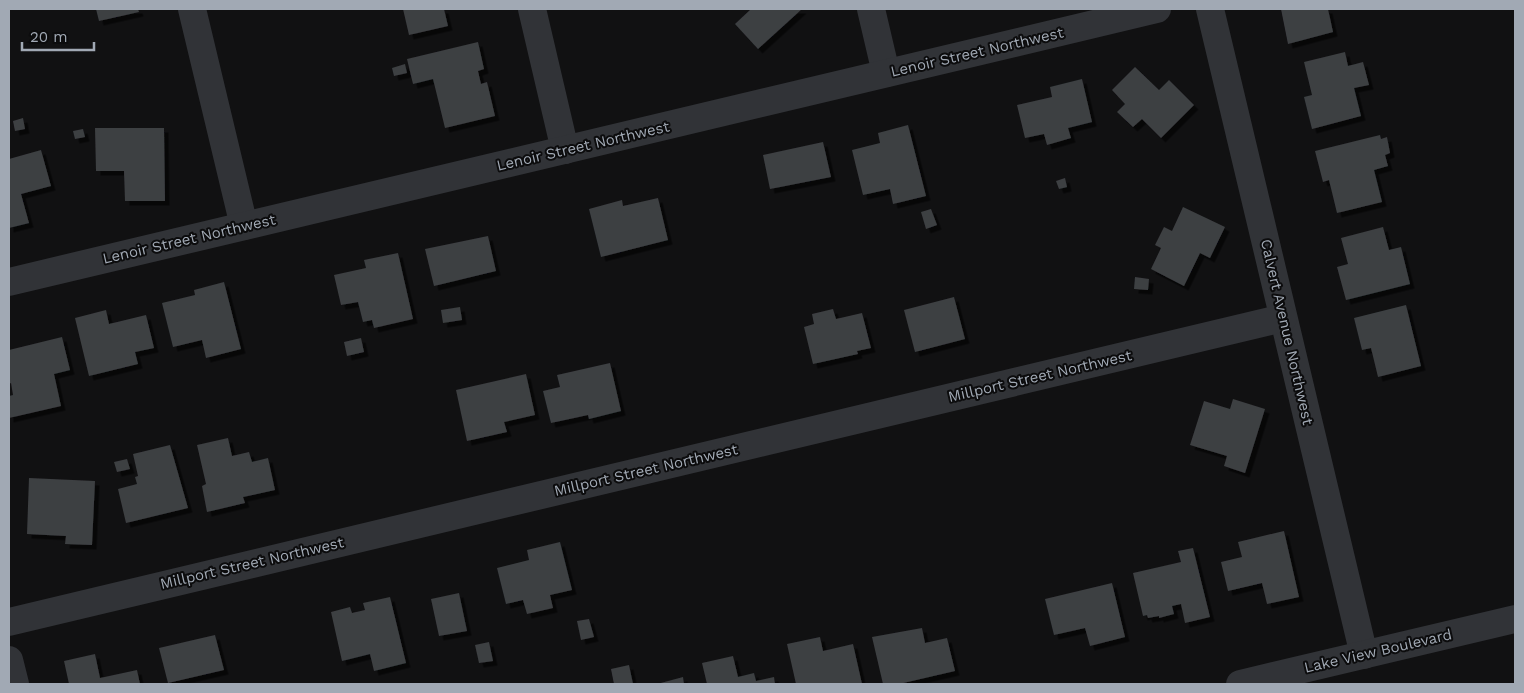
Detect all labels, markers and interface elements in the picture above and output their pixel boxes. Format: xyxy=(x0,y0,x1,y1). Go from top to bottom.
scale bar xyxy=(22,20,95,52)
street label: Lenoir Street Northwest xyxy=(889,23,1066,81)
text: 20 m xyxy=(30,28,68,46)
street label: Lenoir Street Northwest xyxy=(495,117,672,175)
street label: Lenoir Street Northwest xyxy=(101,210,278,268)
street label: Calvert Avenue Northwest xyxy=(1257,237,1317,427)
street label: Millport Street Northwest xyxy=(946,346,1134,406)
street label: Millport Street Northwest xyxy=(552,440,740,500)
street label: Millport Street Northwest xyxy=(158,533,346,593)
street label: Lake View Boulevard xyxy=(1302,625,1454,677)

